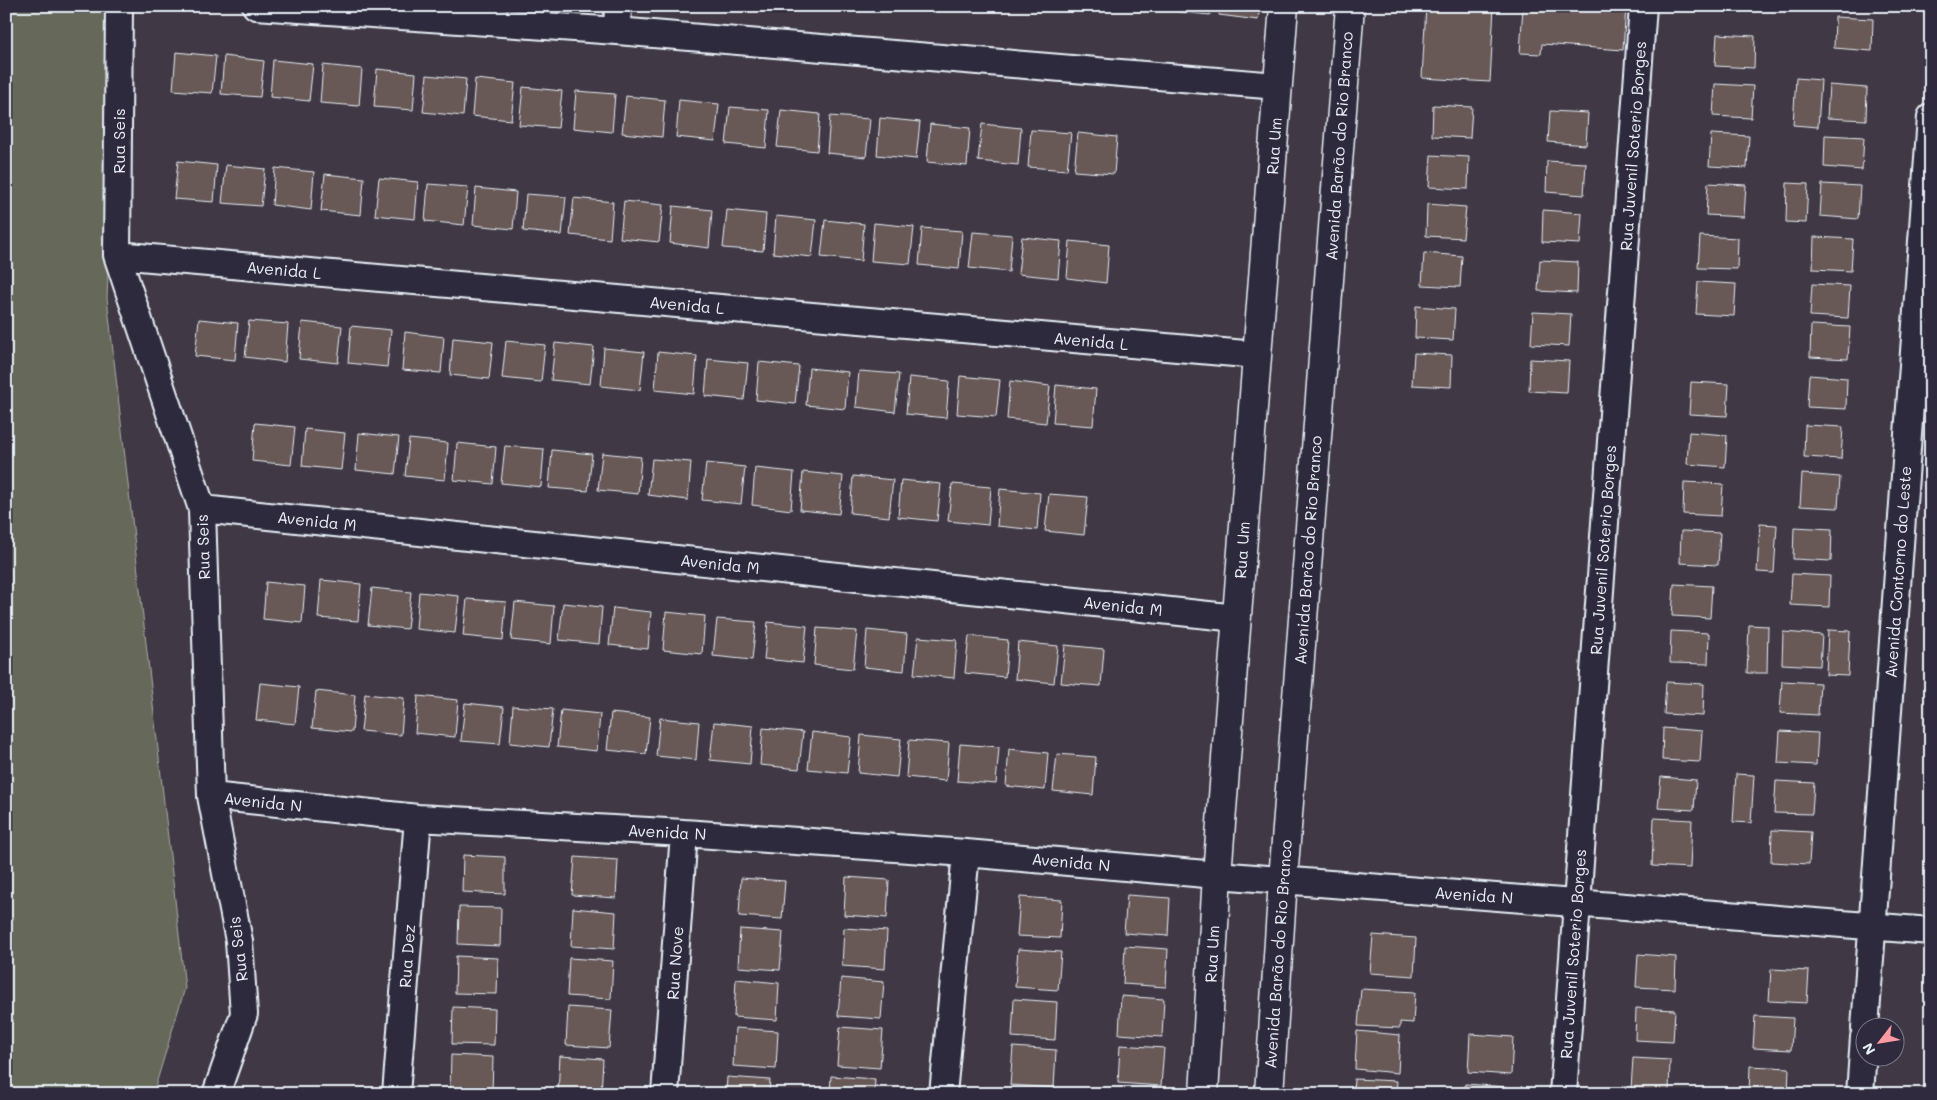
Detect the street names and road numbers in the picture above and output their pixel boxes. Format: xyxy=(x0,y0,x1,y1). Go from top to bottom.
street label: Avenida Barão do Rio Branco xyxy=(1320,31,1357,261)
street label: Rua Juvenil Soterio Borges xyxy=(1615,40,1650,252)
street label: Rua Seis xyxy=(108,108,129,174)
street label: Rua Um xyxy=(1261,117,1286,175)
street label: Avenida L xyxy=(246,256,323,283)
street label: Avenida L xyxy=(649,291,726,318)
street label: Avenida L xyxy=(1053,327,1130,354)
street label: Avenida Barão do Rio Branco xyxy=(1289,435,1326,665)
street label: Rua Juvenil Soterio Borges xyxy=(1585,444,1620,656)
street label: Avenida Contorno do Leste xyxy=(1880,465,1915,679)
street label: Avenida M xyxy=(276,506,358,535)
street label: Rua Seis xyxy=(191,514,214,580)
street label: Rua Um xyxy=(1229,521,1254,579)
street label: Avenida M xyxy=(679,549,761,578)
street label: Avenida M xyxy=(1082,591,1164,620)
street label: Avenida N xyxy=(223,787,303,816)
street label: Avenida N xyxy=(627,819,707,844)
street label: Avenida Barão do Rio Branco xyxy=(1259,839,1296,1069)
street label: Avenida N xyxy=(1031,848,1111,875)
street label: Rua Juvenil Soterio Borges xyxy=(1555,848,1590,1060)
street label: Avenida N xyxy=(1434,881,1514,908)
street label: Rua Seis xyxy=(223,915,252,983)
street label: Rua Dez xyxy=(394,923,419,989)
street label: Rua Nove xyxy=(661,925,688,1000)
street label: Rua Um xyxy=(1200,925,1223,983)

